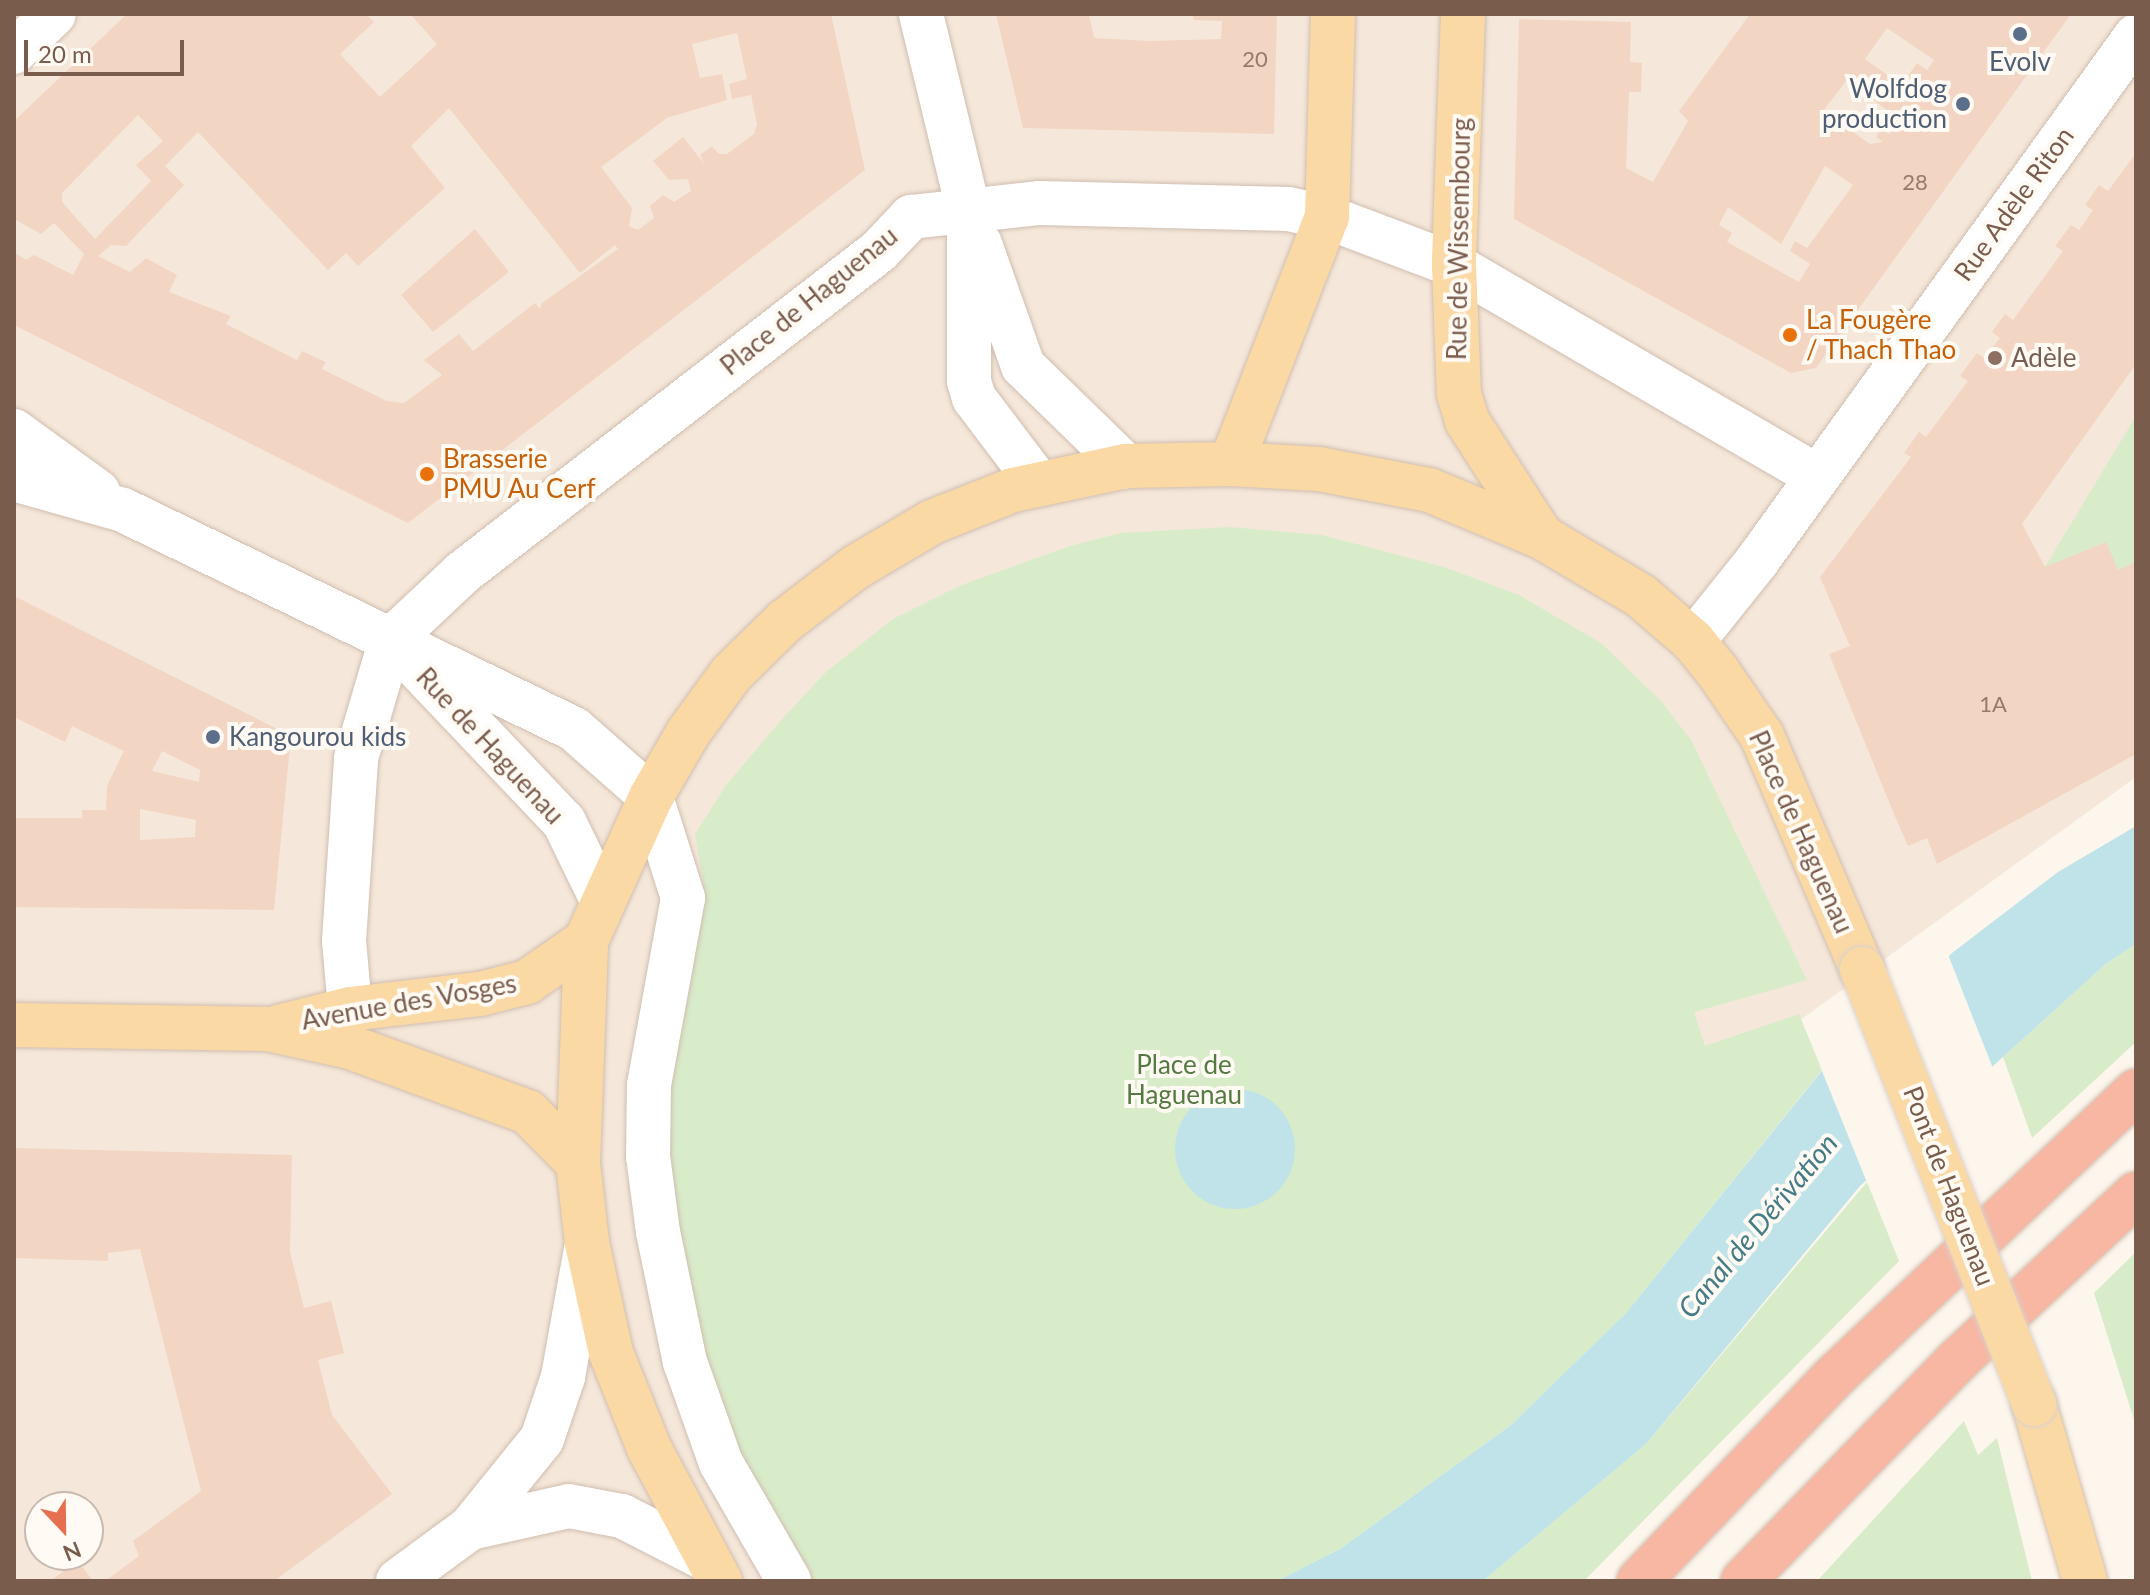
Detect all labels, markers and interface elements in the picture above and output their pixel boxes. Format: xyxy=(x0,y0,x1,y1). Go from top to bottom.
scale bar xyxy=(28,24,188,74)
marker: Evolv xyxy=(2011,25,2029,43)
text: 20 m xyxy=(38,39,92,68)
house number: 20 xyxy=(1242,46,1268,72)
place label: Evolv xyxy=(1989,46,2051,78)
place label: Wolfdog production xyxy=(1822,73,1947,134)
marker: Wolfdog production xyxy=(1954,95,1972,113)
street label: Rue de Wissembourg xyxy=(1441,117,1477,361)
street label: Rue Adèle Riton xyxy=(1947,121,2081,287)
house number: 28 xyxy=(1902,169,1928,195)
street label: Place de Haguenau xyxy=(714,220,904,382)
place label: La Fougère / Thach Thao xyxy=(1806,304,1958,366)
marker: La Fougère / Thach Thao xyxy=(1781,326,1799,344)
place label: Adèle xyxy=(2011,342,2076,374)
marker: Adèle xyxy=(1986,349,2004,367)
place label: Brasserie PMU Au Cerf xyxy=(443,443,596,504)
marker: Brasserie PMU Au Cerf xyxy=(418,465,436,483)
street label: Rue de Haguenau xyxy=(410,662,570,830)
house number: 1A xyxy=(1979,691,2007,717)
place label: Kangourou kids xyxy=(229,721,406,753)
street label: Place de Haguenau xyxy=(1742,726,1860,938)
marker: Kangourou kids xyxy=(204,728,222,746)
street label: Avenue des Vosges xyxy=(299,968,519,1036)
park label: Place de Haguenau xyxy=(1126,1049,1242,1110)
street label: Pont de Haguenau xyxy=(1897,1082,2001,1290)
water label: Canal de Dérivation xyxy=(1670,1126,1844,1324)
north arrow xyxy=(24,1491,104,1571)
text: N xyxy=(60,1536,85,1568)

